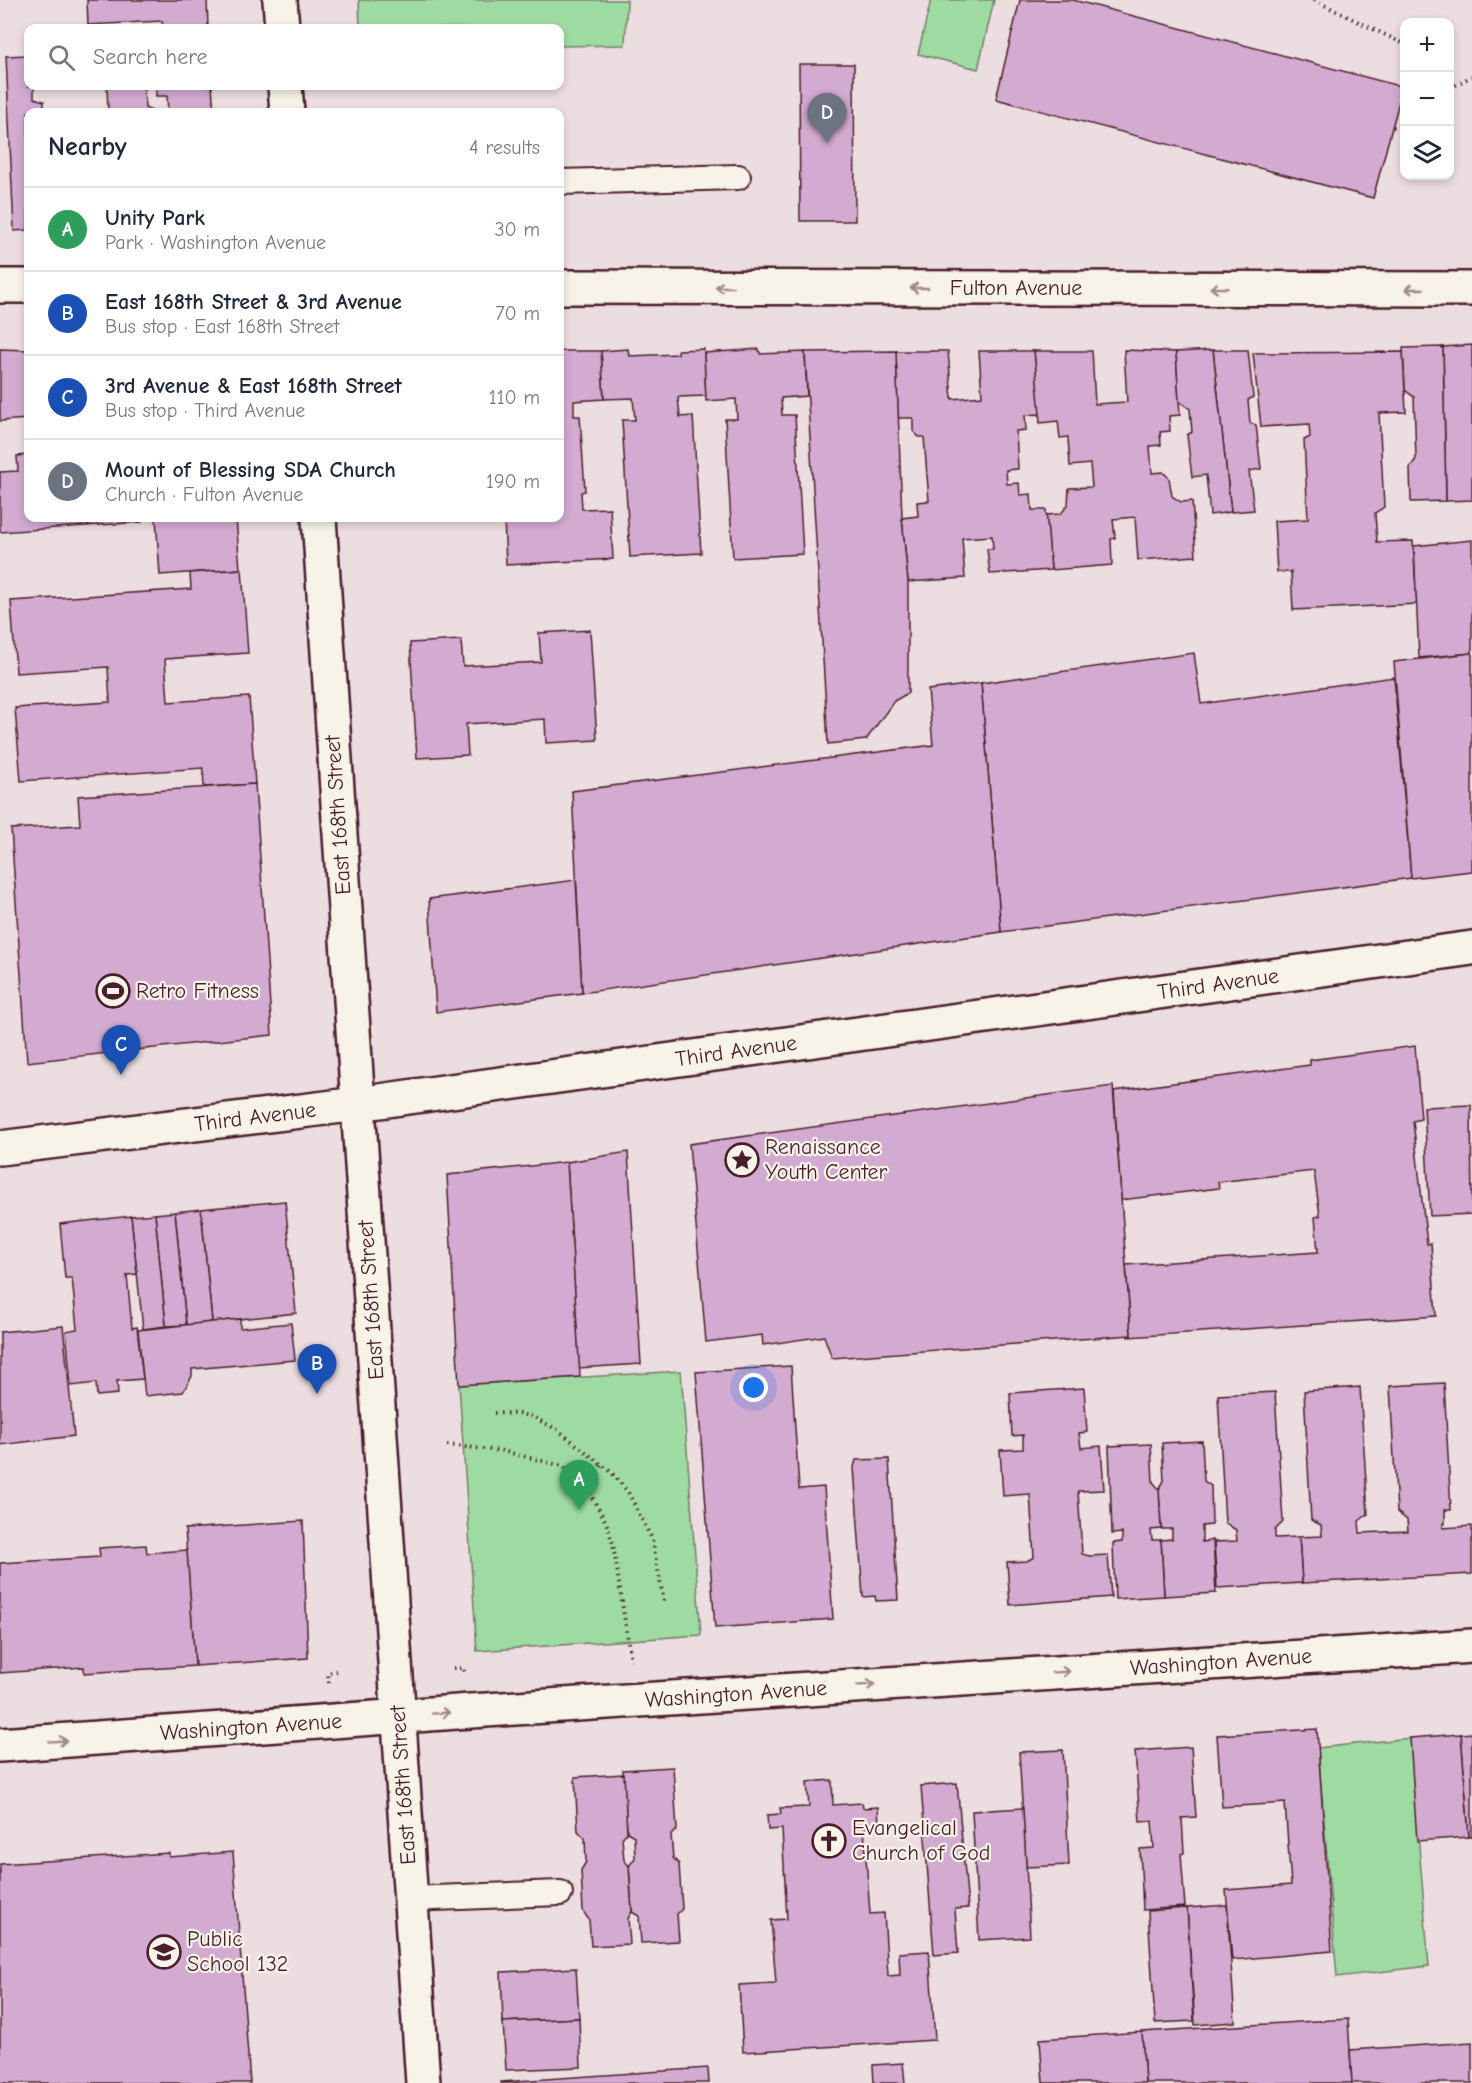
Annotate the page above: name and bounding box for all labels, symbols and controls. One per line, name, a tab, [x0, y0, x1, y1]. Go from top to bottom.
map controls	[1400, 18, 1454, 180]
button: +	[1400, 18, 1454, 72]
search box	[24, 24, 564, 90]
icon: search	[45, 41, 78, 74]
text: Search here	[93, 44, 208, 70]
button: −	[1400, 72, 1454, 126]
pin: D	[808, 94, 846, 143]
button: layers	[1400, 126, 1454, 180]
text: Nearby	[48, 132, 127, 162]
text: 4 results	[469, 136, 540, 159]
text: Unity Park	[105, 205, 205, 231]
text: A	[62, 218, 73, 241]
text: 30 m	[494, 218, 540, 241]
text: Park · Washington Avenue	[105, 231, 326, 254]
street label: Fulton Avenue	[950, 275, 1082, 301]
one-way arrow	[714, 281, 734, 293]
one-way arrow	[909, 282, 929, 294]
one-way arrow	[1209, 282, 1229, 294]
one-way arrow	[1404, 283, 1424, 295]
text: East 168th Street & 3rd Avenue	[105, 289, 402, 315]
text: B	[61, 302, 74, 325]
text: 70 m	[495, 302, 540, 325]
text: Bus stop · East 168th Street	[105, 315, 340, 338]
text: 3rd Avenue & East 168th Street	[105, 373, 402, 399]
text: C	[61, 386, 74, 409]
text: 110 m	[489, 386, 540, 409]
text: Bus stop · Third Avenue	[105, 399, 305, 422]
text: Mount of Blessing SDA Church	[105, 457, 396, 483]
text: D	[61, 470, 74, 493]
text: 190 m	[486, 470, 540, 493]
text: Church · Fulton Avenue	[105, 483, 303, 506]
street label: East 168th Street	[319, 734, 357, 896]
street label: Third Avenue	[1156, 963, 1280, 1005]
sports icon: Retro Fitness	[95, 973, 131, 1009]
place label: Retro Fitness	[136, 978, 259, 1004]
pin: C	[102, 1026, 140, 1075]
street label: Third Avenue	[674, 1030, 798, 1072]
street label: Third Avenue	[193, 1097, 317, 1137]
place label: Renaissance Youth Center	[765, 1134, 887, 1185]
place icon: Renaissance Youth Center	[724, 1142, 760, 1178]
street label: East 168th Street	[352, 1219, 390, 1381]
pin: B	[298, 1344, 336, 1394]
your location	[739, 1373, 768, 1402]
pin: A	[560, 1460, 598, 1510]
street label: Washington Avenue	[1129, 1643, 1313, 1681]
one-way arrow	[1051, 1667, 1070, 1678]
street label: Washington Avenue	[644, 1675, 828, 1713]
one-way arrow	[856, 1679, 876, 1690]
street label: East 168th Street	[384, 1704, 422, 1866]
one-way arrow	[431, 1707, 451, 1718]
street label: Washington Avenue	[159, 1708, 343, 1746]
one-way arrow	[48, 1735, 68, 1746]
place label: Evangelical Church of God	[852, 1815, 990, 1866]
church icon: Evangelical Church of God	[811, 1823, 847, 1859]
place label: Public School 132	[187, 1926, 288, 1977]
school or university icon: Public School 132	[146, 1934, 182, 1970]

